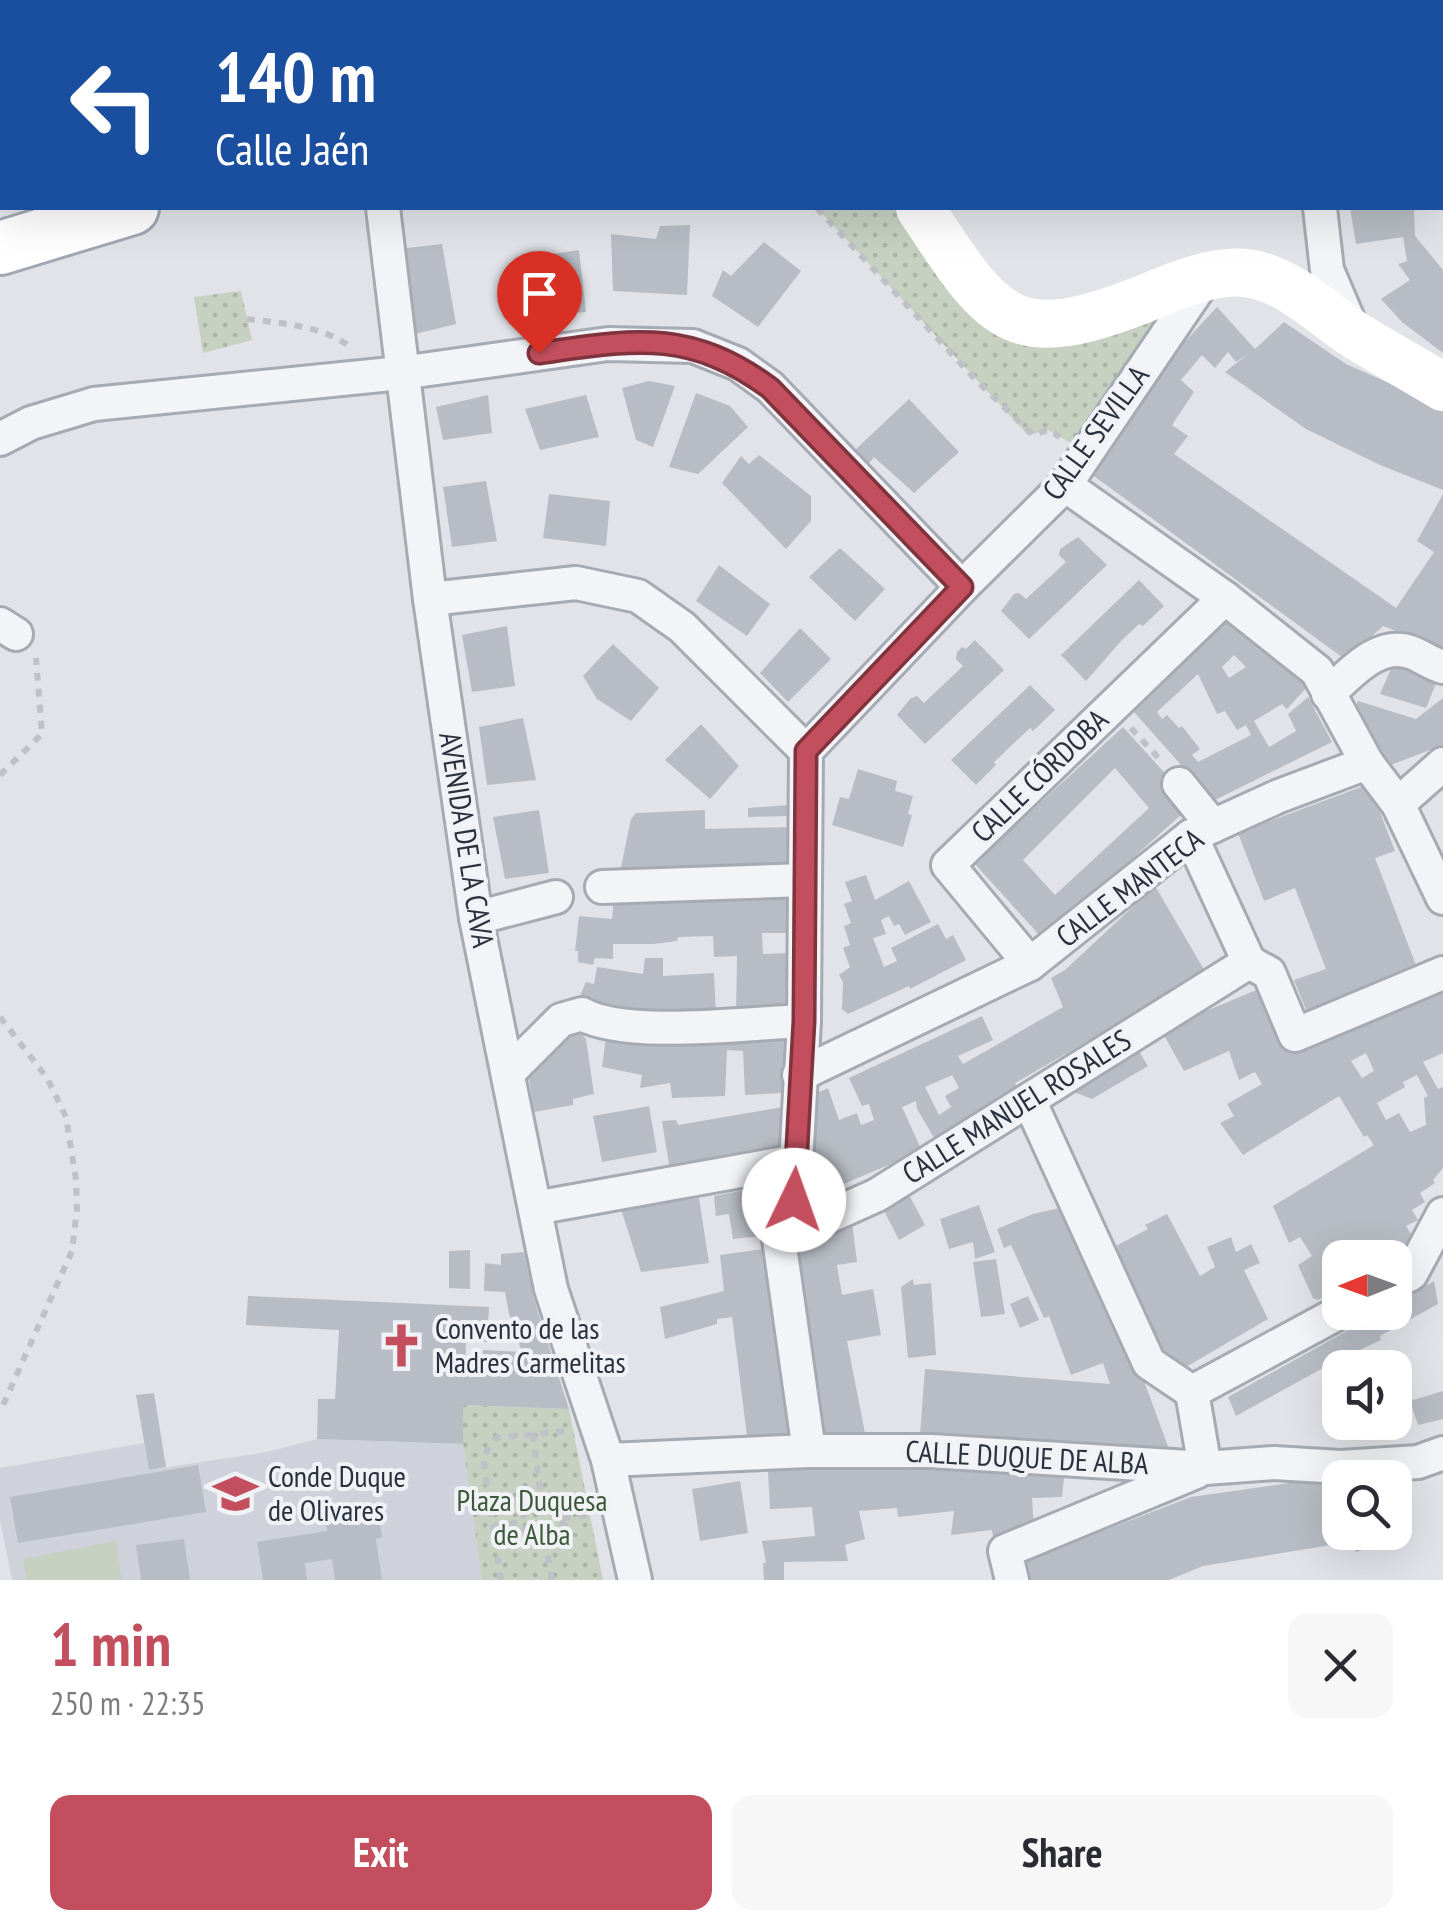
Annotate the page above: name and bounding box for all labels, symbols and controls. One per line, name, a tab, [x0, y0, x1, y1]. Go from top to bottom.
text: 140 m	[215, 31, 376, 121]
icon: left	[50, 40, 180, 170]
text: Calle Jaén	[215, 119, 369, 177]
pin	[497, 251, 582, 354]
icon: arrive	[512, 266, 567, 321]
street label: CALLE SEVILLA	[1033, 356, 1157, 507]
street label: CALLE CÓRDOBA	[962, 699, 1116, 850]
street label: AVENIDA DE LA CAVA	[431, 729, 504, 951]
street label: CALLE MANTECA	[1048, 818, 1211, 955]
street label: CALLE MANUEL ROSALES	[895, 1020, 1138, 1192]
position arrow	[742, 1148, 846, 1252]
north arrow	[1322, 1240, 1412, 1330]
map controls	[1322, 1240, 1412, 1550]
place label: Convento de las Madres Carmelitas	[435, 1308, 626, 1381]
church icon: Convento de las Madres Carmelitas	[378, 1322, 426, 1370]
button: sound	[1322, 1350, 1412, 1440]
street label: CALLE DUQUE DE ALBA	[905, 1431, 1150, 1482]
place label: Conde Duque de Olivares	[268, 1456, 406, 1529]
button: search	[1322, 1460, 1412, 1550]
school or university icon: Conde Duque de Olivares	[211, 1470, 259, 1518]
park label: Plaza Duquesa de Alba	[457, 1480, 607, 1553]
text: 1 min	[50, 1605, 171, 1683]
button: close	[1288, 1613, 1393, 1718]
text: 250 m · 22:35	[50, 1682, 205, 1724]
button: Exit	[50, 1795, 712, 1910]
button: Share	[732, 1795, 1393, 1910]

